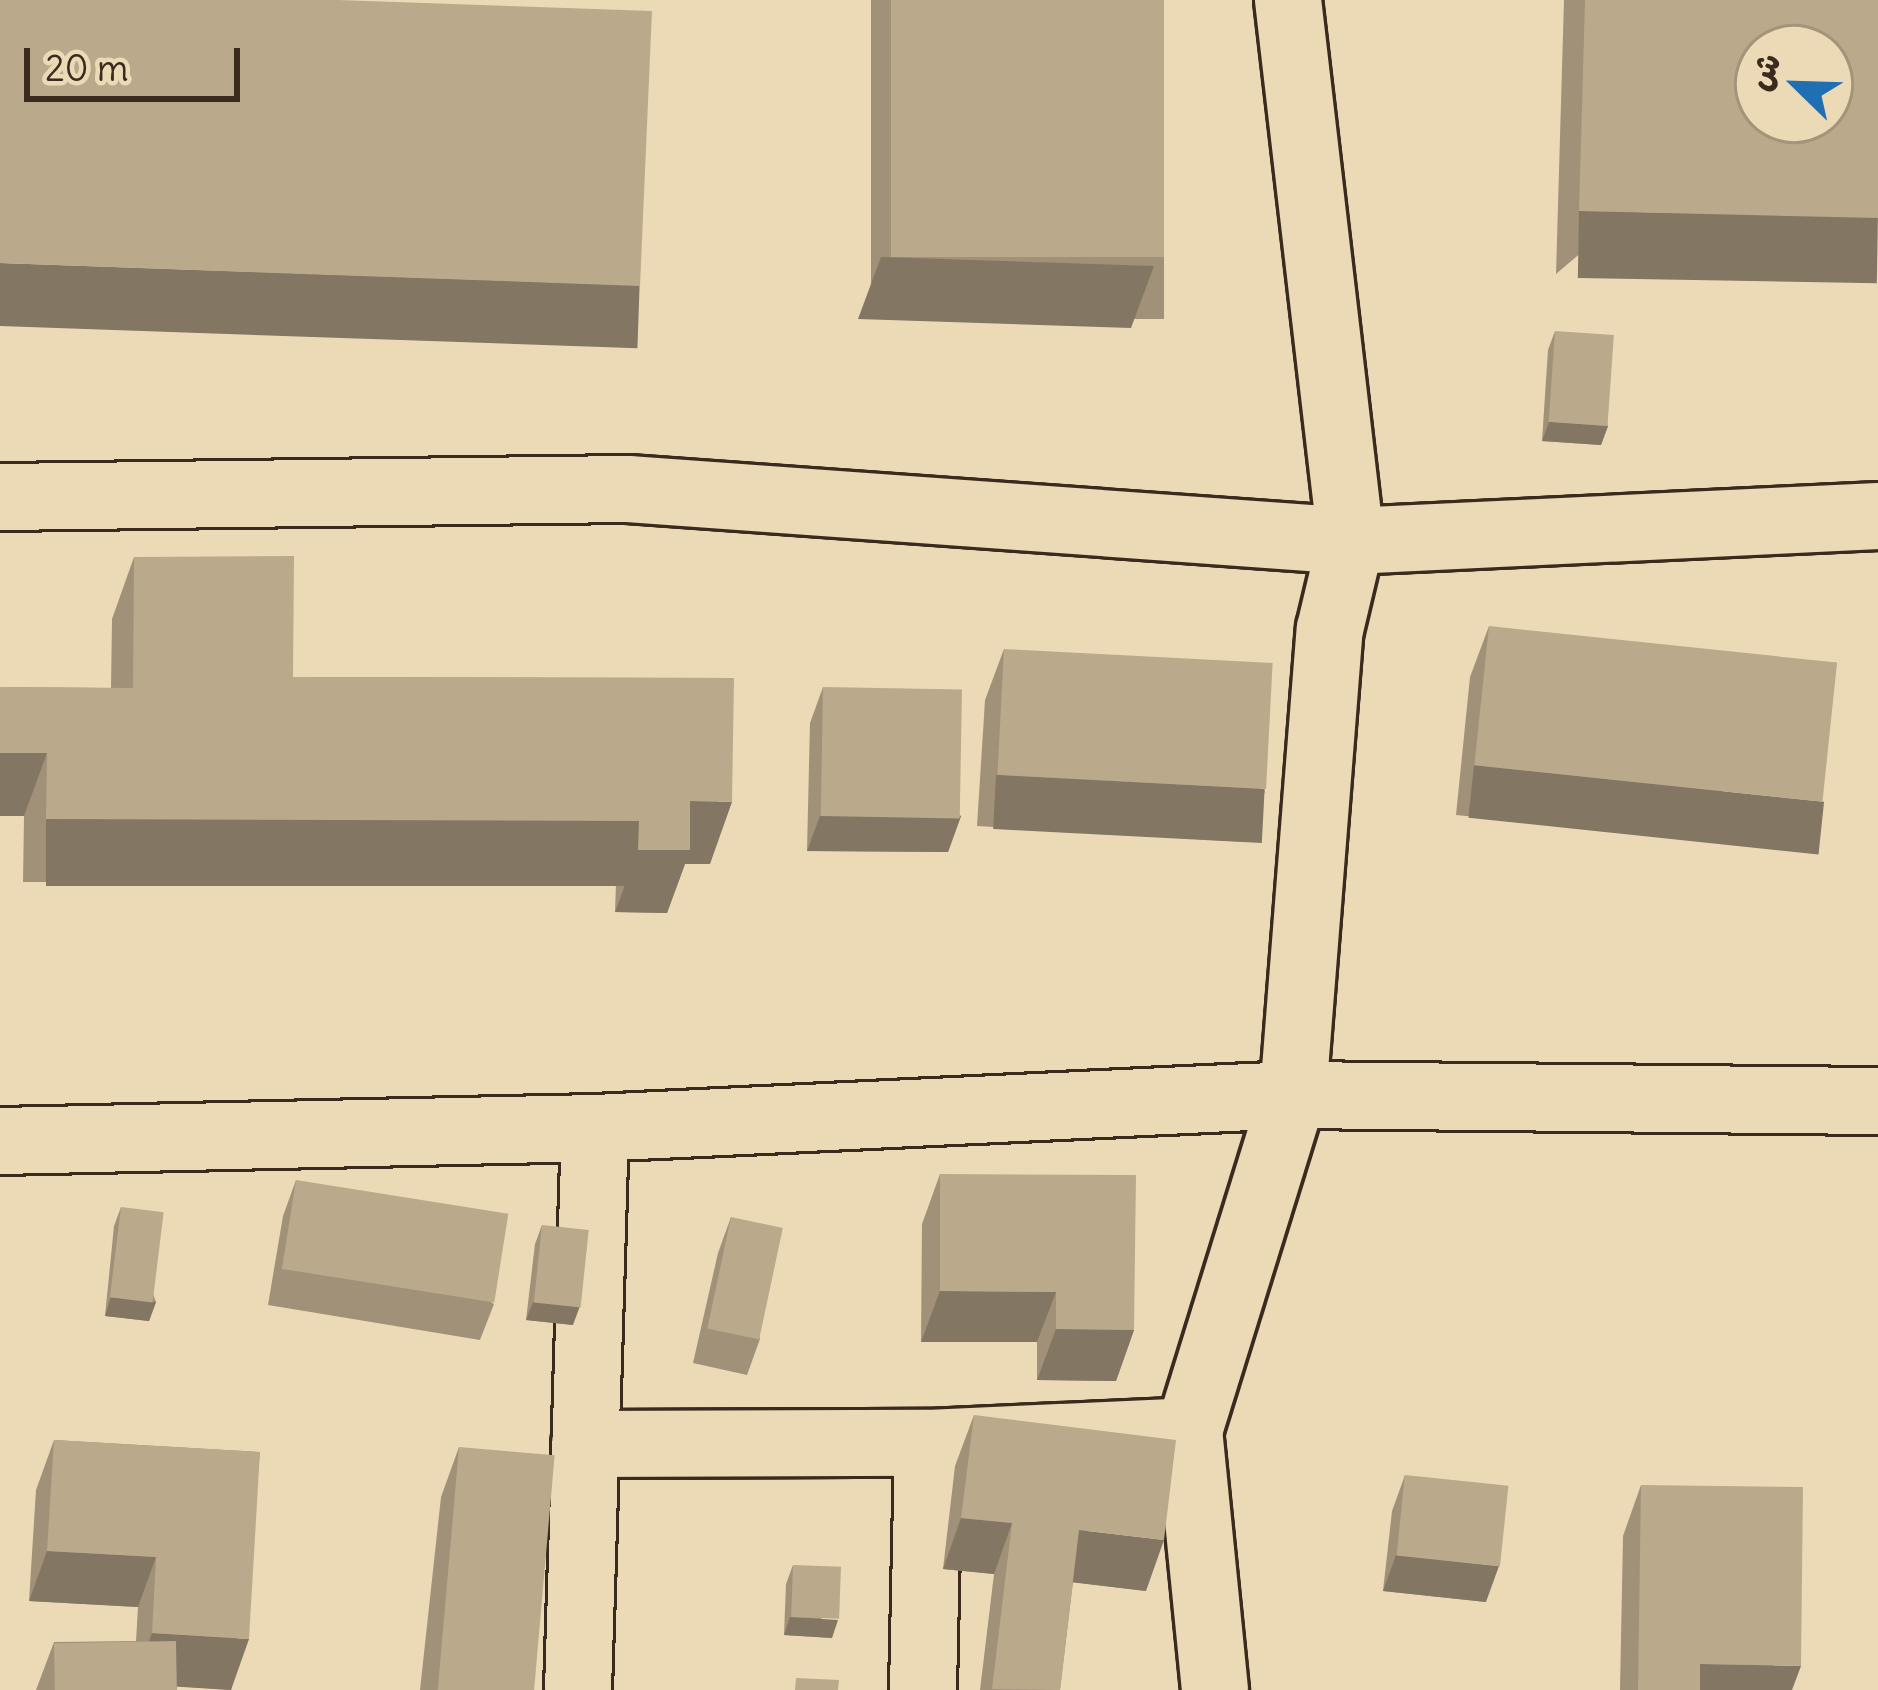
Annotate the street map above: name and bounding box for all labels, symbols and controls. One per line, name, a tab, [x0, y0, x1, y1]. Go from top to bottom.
scale bar	[30, 24, 246, 98]
north arrow	[1734, 24, 1854, 144]
text: 20 m	[45, 46, 129, 91]
text: ش	[1737, 46, 1790, 96]

